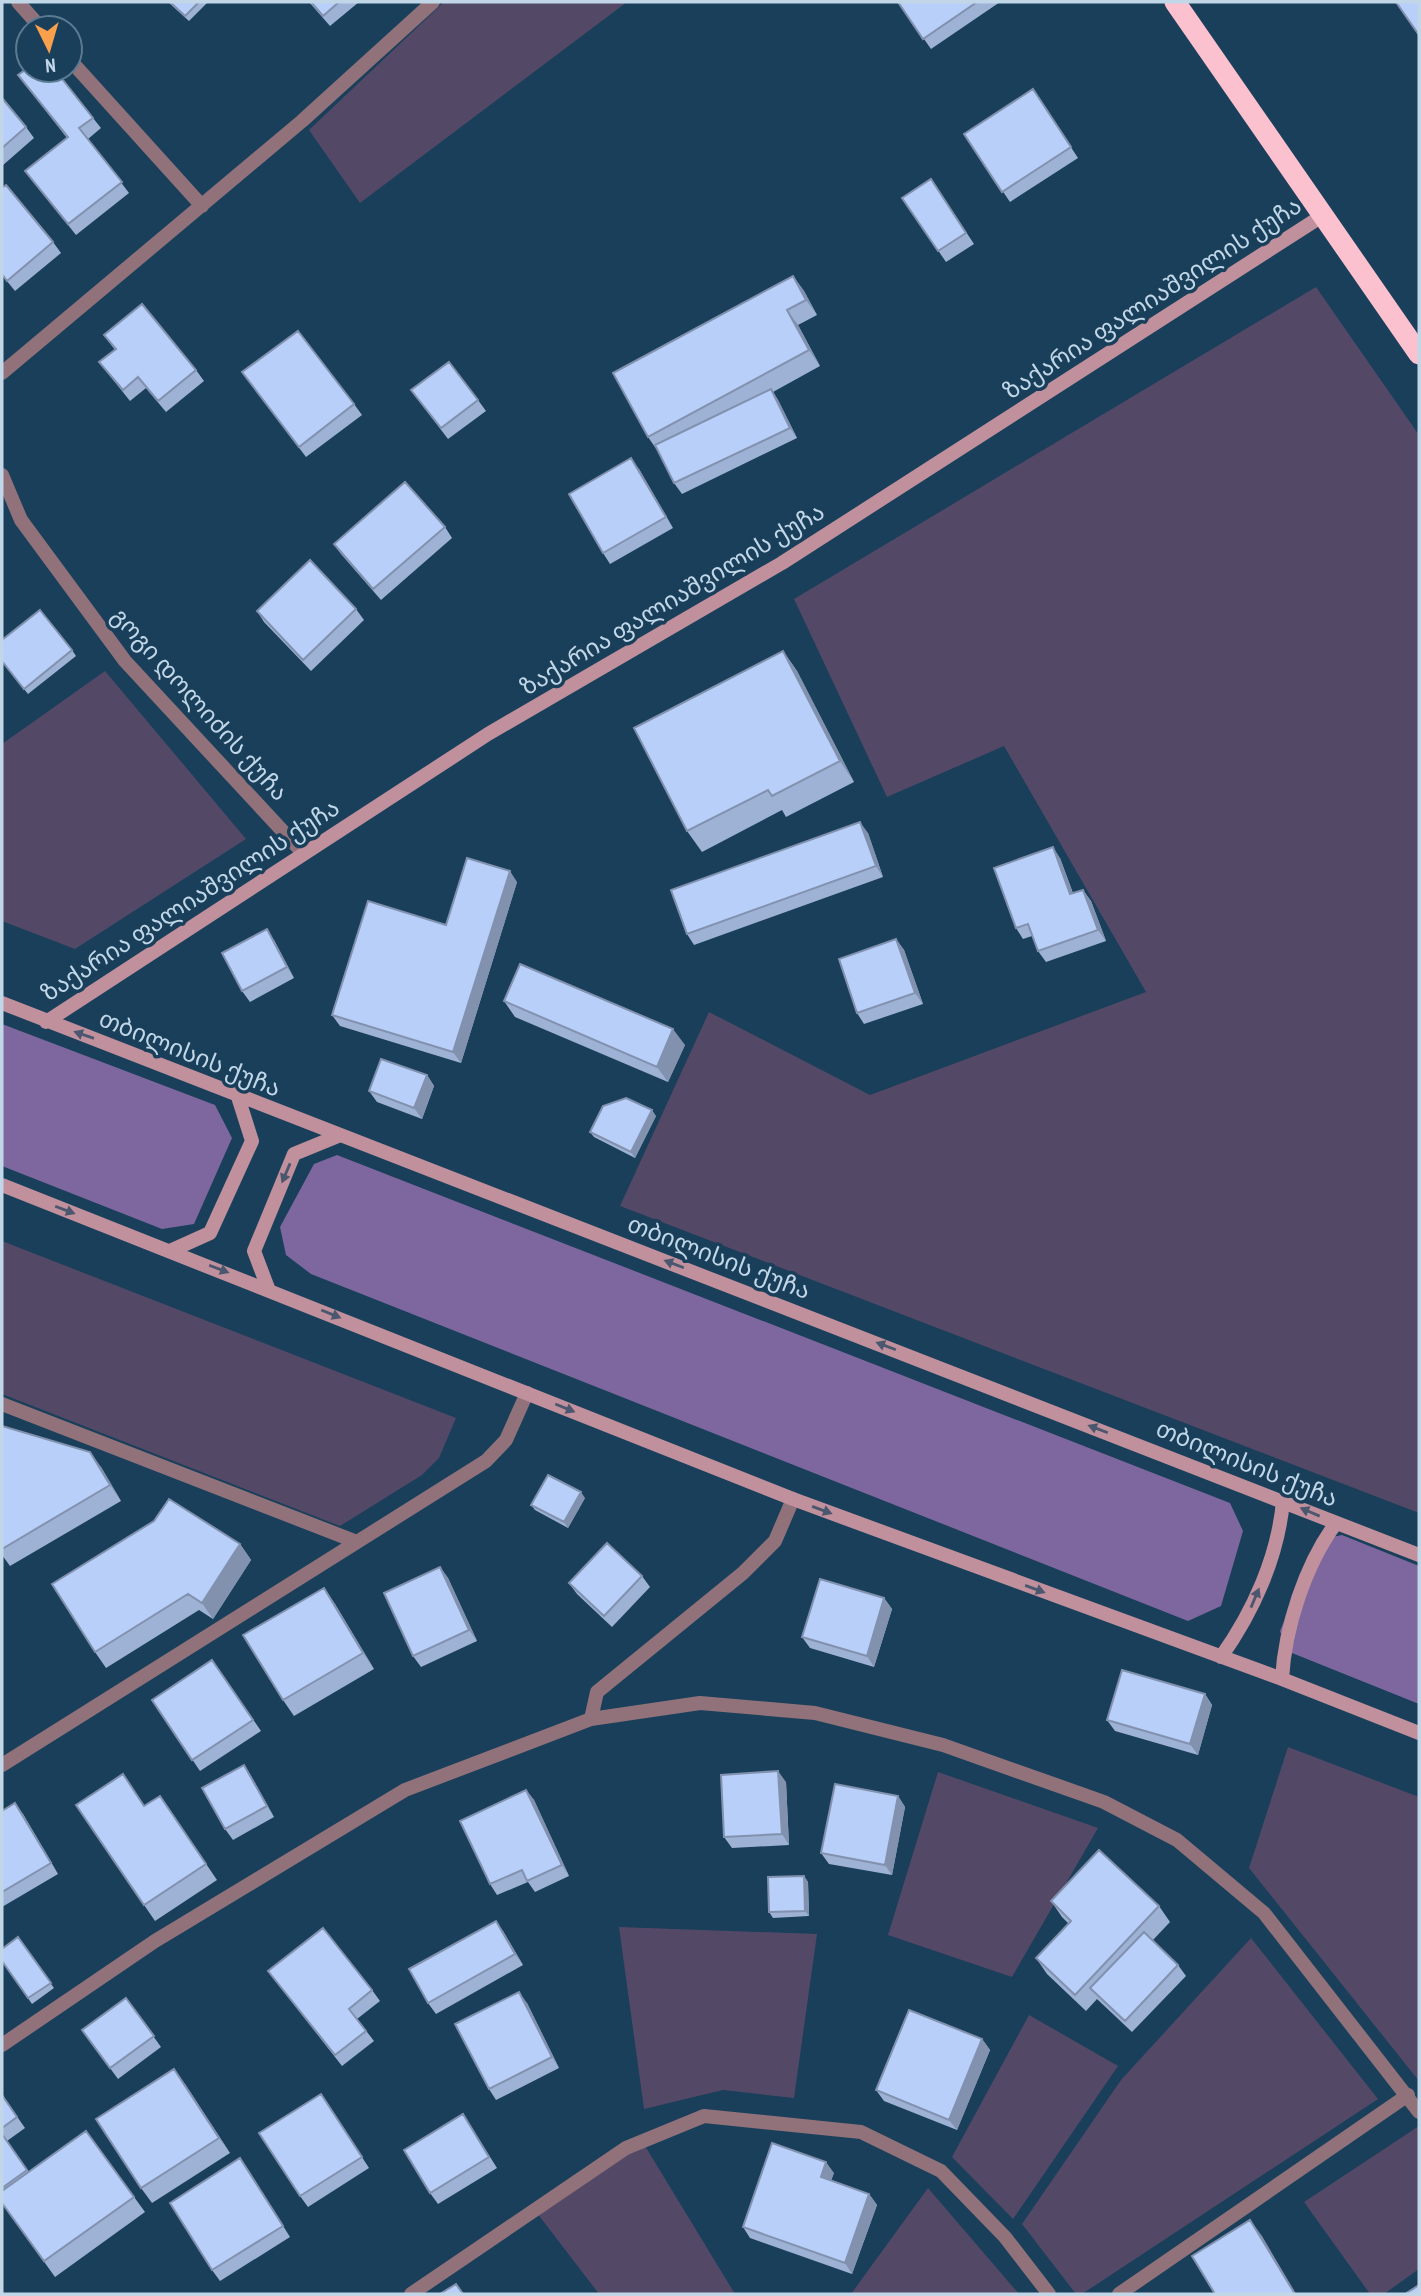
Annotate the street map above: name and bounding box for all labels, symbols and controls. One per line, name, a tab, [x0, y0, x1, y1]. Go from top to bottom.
north arrow	[14, 14, 84, 84]
text: N	[44, 54, 57, 78]
street label: ზაქარია ფალიაშვილის ქუჩა	[997, 190, 1307, 406]
street label: ზაქარია ფალიაშვილის ქუჩა	[514, 496, 830, 702]
street label: გოგი დოლიძის ქუჩა	[105, 601, 295, 807]
street label: ზაქარია ფალიაშვილის ქუჩა	[35, 792, 345, 1008]
street label: თბილისის ქუჩა	[95, 1002, 285, 1104]
one-way arrow	[74, 1029, 95, 1040]
one-way arrow	[280, 1163, 292, 1183]
one-way arrow	[55, 1205, 76, 1216]
street label: თბილისის ქუჩა	[623, 1208, 815, 1306]
one-way arrow	[663, 1259, 684, 1270]
one-way arrow	[208, 1264, 229, 1275]
one-way arrow	[321, 1308, 341, 1320]
one-way arrow	[876, 1341, 897, 1352]
one-way arrow	[554, 1403, 575, 1414]
street label: თბილისის ქუჩა	[1152, 1412, 1342, 1514]
one-way arrow	[1088, 1423, 1109, 1434]
one-way arrow	[811, 1505, 832, 1516]
one-way arrow	[1300, 1506, 1320, 1518]
one-way arrow	[1025, 1583, 1046, 1594]
one-way arrow	[1250, 1588, 1261, 1609]

